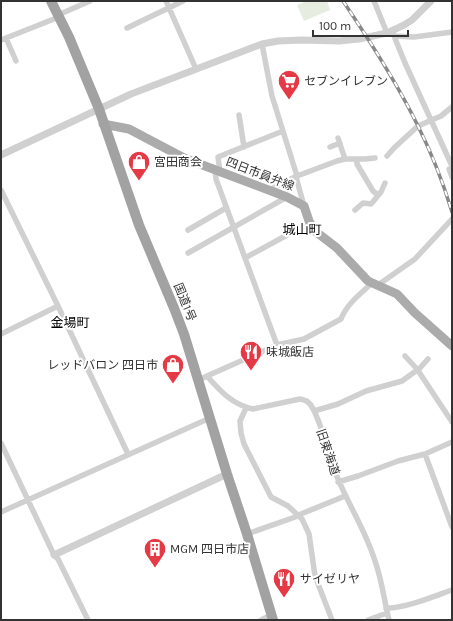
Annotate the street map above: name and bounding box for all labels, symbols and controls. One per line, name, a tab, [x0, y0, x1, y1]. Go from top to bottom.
scale bar	[313, 12, 408, 38]
text: 100 m	[319, 19, 351, 33]
supermarket icon: セブンイレブン	[276, 68, 302, 101]
place label: セブンイレブン	[304, 74, 388, 88]
shop icon: 宮田商会	[126, 149, 152, 182]
place label: 宮田商会	[154, 155, 202, 169]
street label: 四日市員弁線	[224, 155, 296, 193]
district label: 城山町	[282, 222, 322, 237]
street label: 国道1号	[171, 281, 199, 323]
district label: 金場町	[50, 315, 90, 330]
restaurant icon: 味城飯店	[238, 339, 264, 372]
place label: 味城飯店	[266, 345, 314, 359]
shop icon: レッドバロン 四日市	[160, 352, 186, 385]
place label: レッドバロン 四日市	[47, 358, 158, 372]
street label: 旧東海道	[314, 427, 342, 477]
building icon: MGM 四日市店	[142, 536, 168, 569]
place label: MGM 四日市店	[170, 542, 249, 556]
restaurant icon: サイゼリヤ	[271, 566, 297, 599]
place label: サイゼリヤ	[300, 572, 360, 586]

